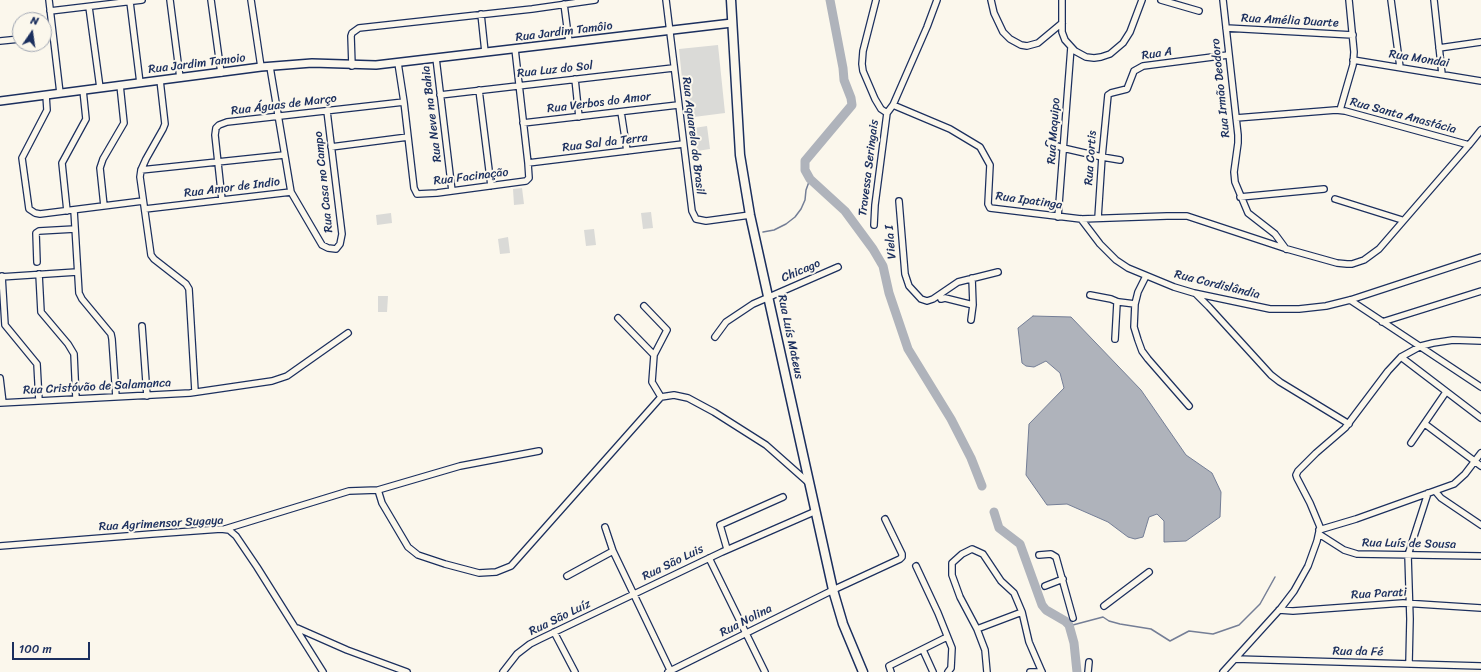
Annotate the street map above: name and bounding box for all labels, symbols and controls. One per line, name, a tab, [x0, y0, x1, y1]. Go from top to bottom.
text: N	[29, 11, 40, 31]
street label: Rua Amélia Duarte	[1241, 11, 1339, 31]
north arrow	[12, 12, 52, 52]
street label: Rua Jardim Tamôio	[515, 19, 613, 45]
street label: Rua Irmão Deodoro	[1209, 38, 1233, 138]
street label: Rua A	[1141, 44, 1173, 64]
street label: Rua Mondai	[1388, 47, 1450, 71]
street label: Rua Jardim Tamoio	[148, 51, 246, 77]
street label: Rua Luz do Sol	[516, 59, 594, 81]
street label: Rua Neve na Bahia	[419, 65, 445, 163]
street label: Rua Aquarela do Brasil	[679, 76, 707, 196]
street label: Rua Verbos do Amor	[546, 89, 652, 117]
street label: Rua Águas de Março	[230, 91, 338, 119]
street label: Rua Santa Anastácia	[1348, 95, 1458, 137]
street label: Rua Maquipo	[1044, 97, 1064, 165]
street label: Travessa Seringais	[856, 119, 882, 217]
street label: Rua Cortis	[1082, 130, 1100, 186]
street label: Rua Casa no Campo	[312, 131, 336, 233]
street label: Rua Sal da Terra	[561, 131, 649, 155]
street label: Rua Facinação	[433, 165, 509, 189]
street label: Rua Amor de Indio	[183, 175, 281, 201]
street label: Rua Ipatinga	[995, 189, 1063, 213]
street label: Viela I	[882, 224, 900, 260]
street label: Chicago	[779, 256, 823, 286]
street label: Rua Cordislândia	[1173, 267, 1261, 303]
street label: Rua Luís Mateus	[774, 293, 806, 381]
street label: Rua Cristóvão de Salamanca	[23, 376, 171, 398]
street label: Rua Agrimensor Sugaya	[98, 514, 224, 534]
street label: Rua Luís de Sousa	[1362, 536, 1456, 552]
street label: Rua São Luis	[640, 542, 706, 584]
street label: Rua Parati	[1351, 585, 1407, 603]
street label: Rua São Luíz	[527, 597, 593, 639]
street label: Rua Nolina	[718, 602, 774, 640]
scale bar	[14, 634, 92, 660]
text: 100 m	[19, 638, 52, 660]
street label: Rua da Fé	[1332, 644, 1384, 660]

